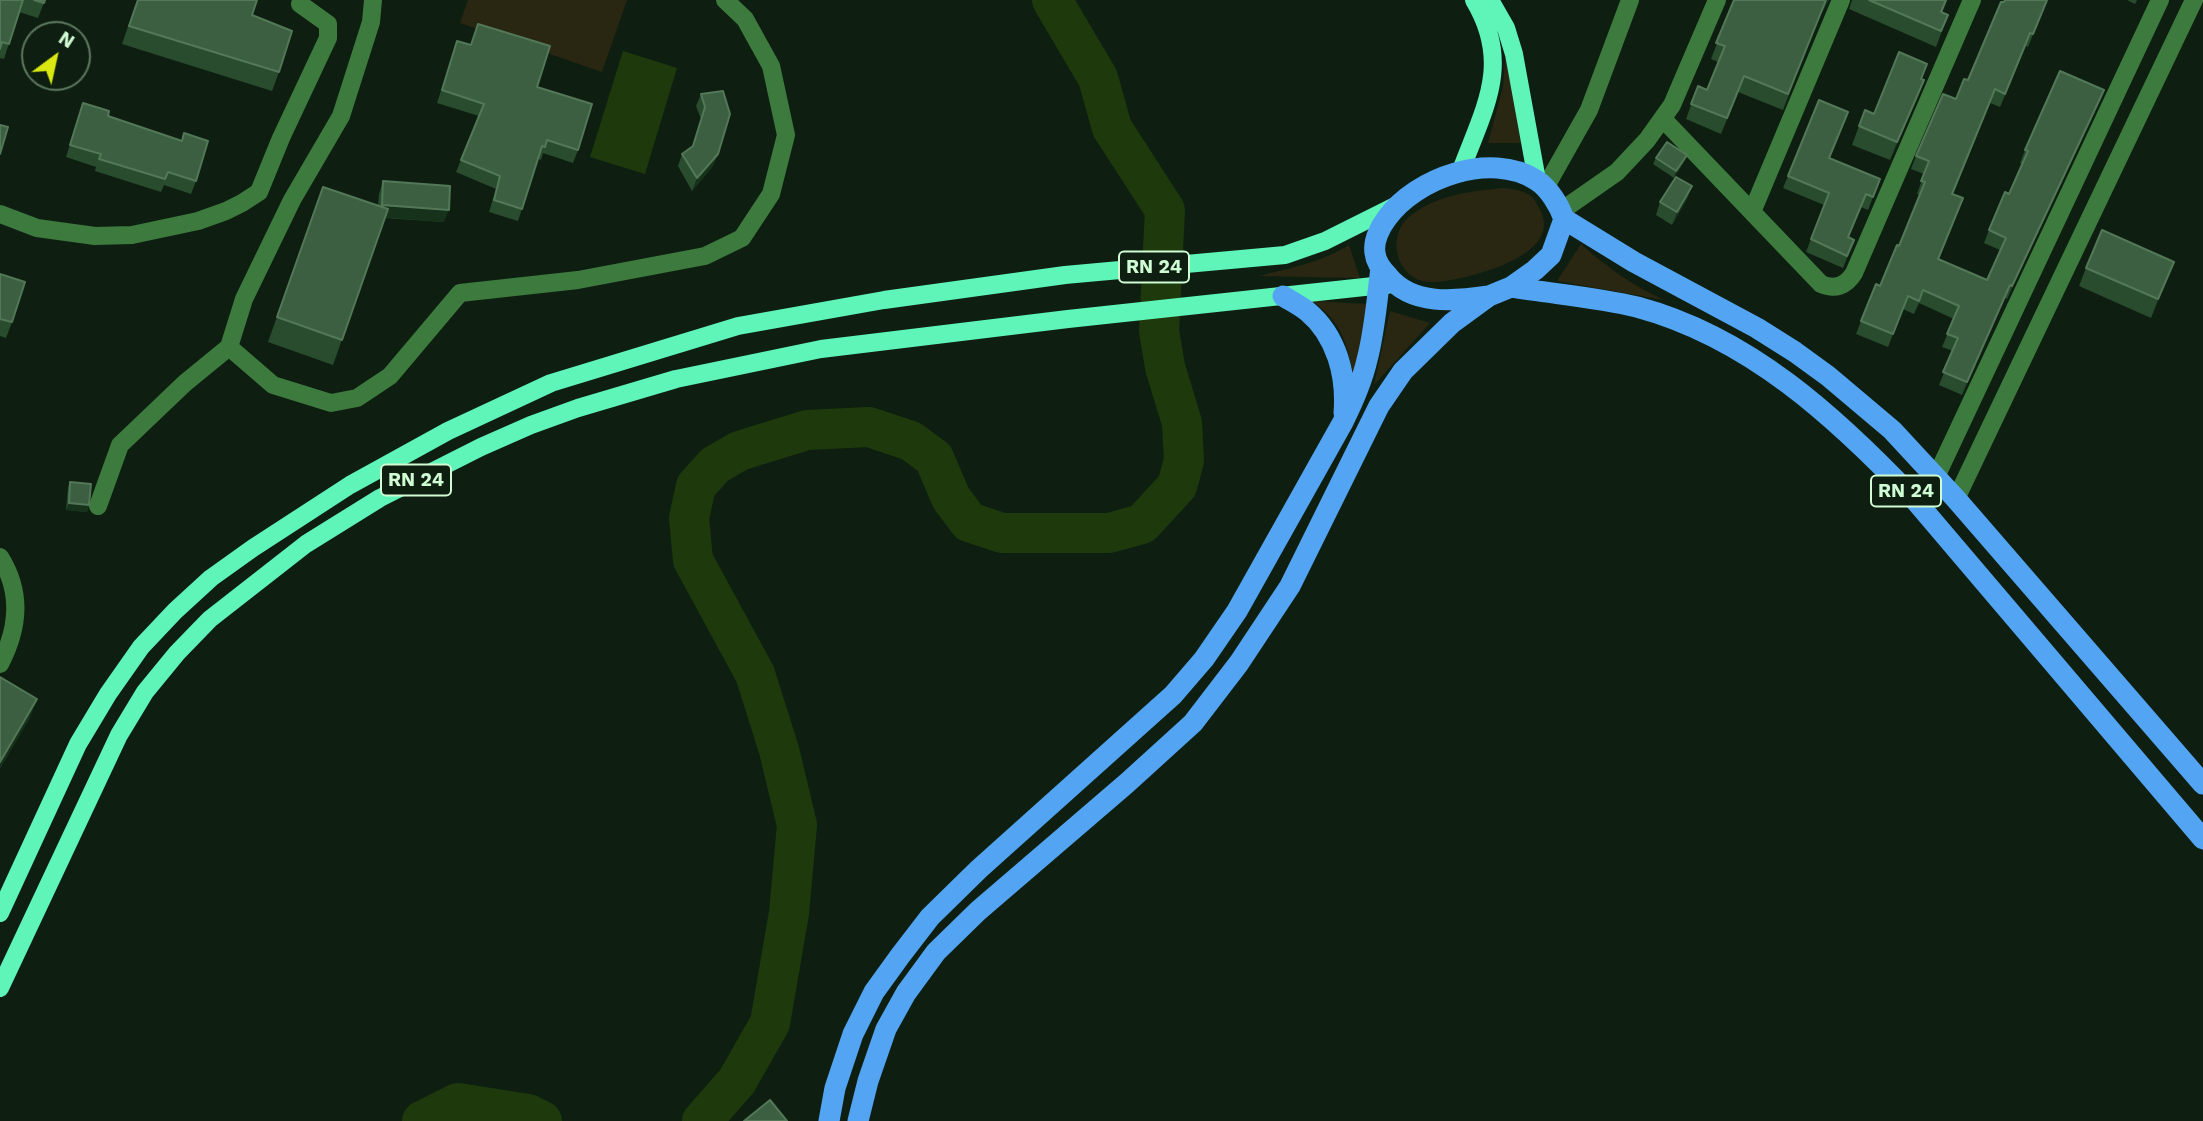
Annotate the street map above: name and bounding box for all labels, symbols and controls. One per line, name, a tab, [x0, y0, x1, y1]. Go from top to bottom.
north arrow	[21, 21, 91, 91]
text: N	[54, 26, 79, 53]
road number: RN 24	[1119, 252, 1189, 282]
road number: RN 24	[381, 464, 451, 495]
road number: RN 24	[1871, 476, 1941, 506]

